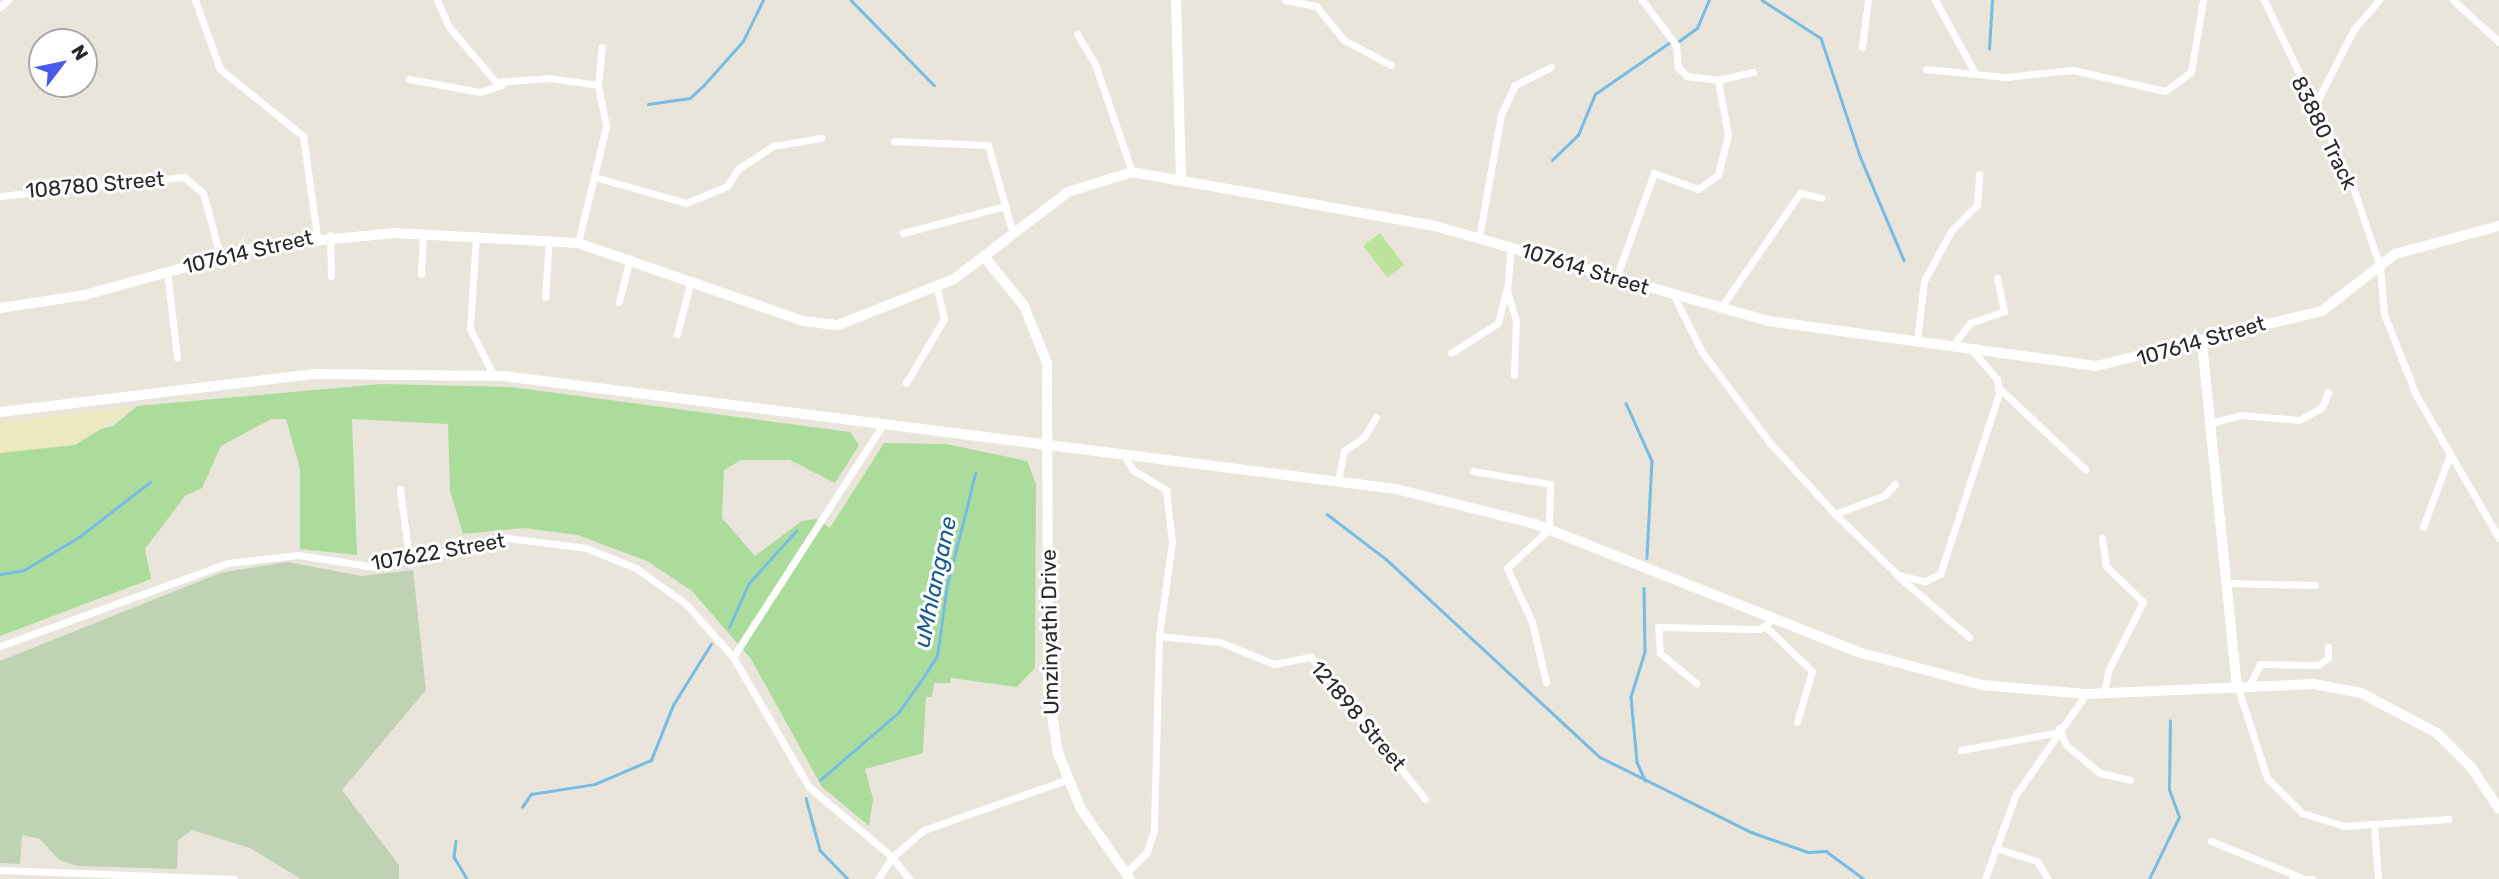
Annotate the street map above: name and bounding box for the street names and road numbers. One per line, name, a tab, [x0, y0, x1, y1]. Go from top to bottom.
street label: 83880 Track	[2286, 72, 2362, 194]
street label: 108780 Street	[25, 166, 165, 204]
street label: 107614 Street	[181, 225, 315, 279]
street label: 107614 Street	[1518, 238, 1652, 300]
street label: 107614 Street	[2134, 311, 2268, 371]
street label: 107622 Street	[369, 528, 507, 576]
street label: Umzinyathi Drive	[1036, 549, 1064, 715]
street label: 121898 Street	[1305, 656, 1411, 776]

